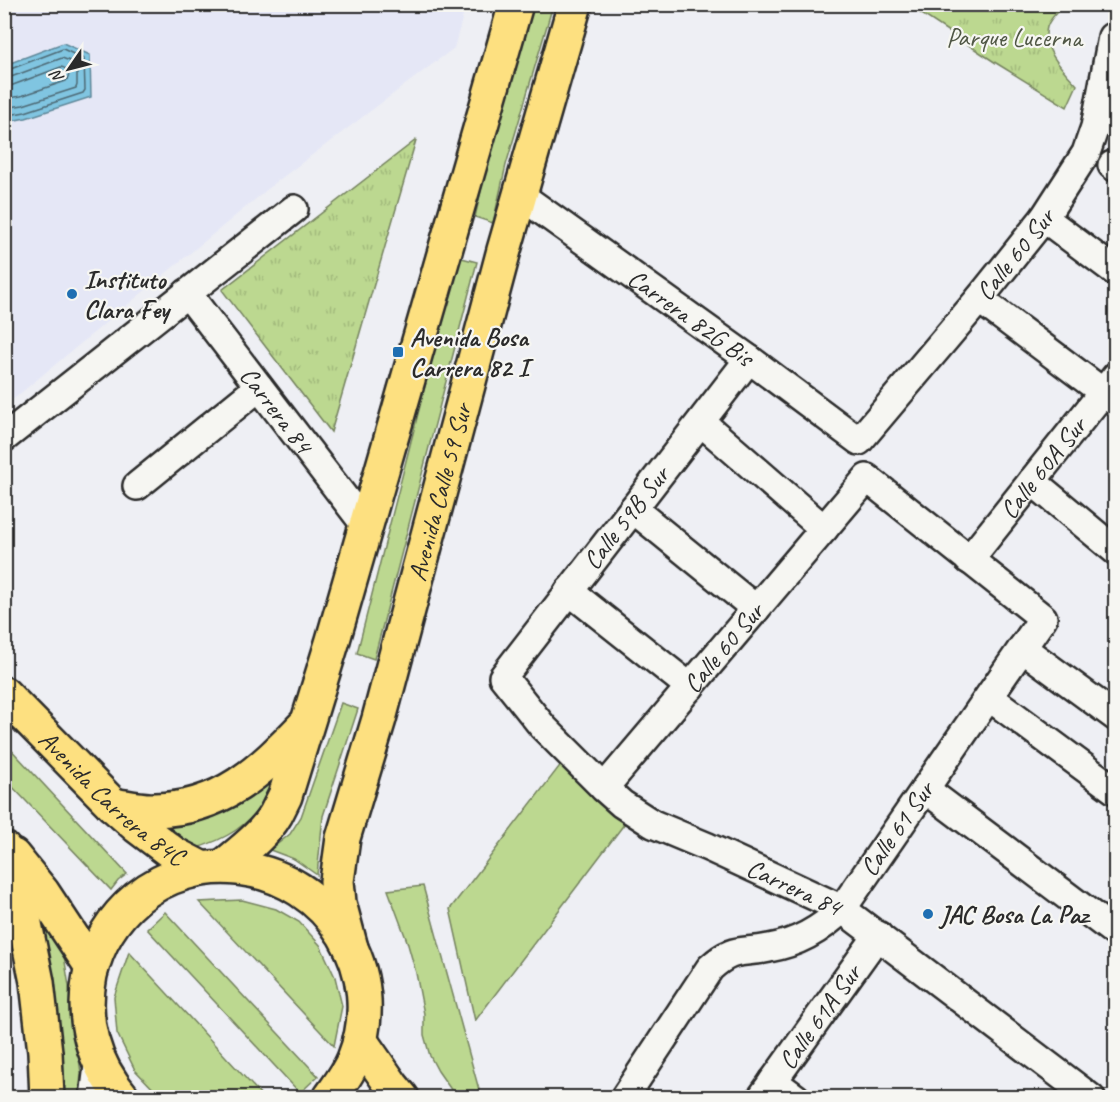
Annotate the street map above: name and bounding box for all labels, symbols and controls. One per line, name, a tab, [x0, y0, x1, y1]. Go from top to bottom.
park label: Parque Lucerna	[946, 21, 1084, 54]
north arrow	[39, 39, 99, 99]
text: N	[45, 65, 69, 87]
street label: Calle 60 Sur	[968, 201, 1063, 307]
street label: Carrera 82G Bis	[622, 261, 762, 375]
place label: Instituto Clara Fey	[84, 263, 172, 326]
marker: Instituto Clara Fey	[65, 287, 79, 301]
place label: Avenida Bosa Carrera 82 I	[410, 321, 535, 384]
marker: Avenida Bosa Carrera 82 I	[391, 345, 405, 359]
street label: Carrera 84	[233, 360, 322, 461]
street label: Avenida Calle 59 Sur	[400, 398, 479, 584]
street label: Calle 60A Sur	[992, 408, 1095, 525]
street label: Calle 59B Sur	[575, 458, 678, 576]
street label: Calle 60 Sur	[676, 594, 772, 700]
street label: Avenida Carrera 84C	[32, 723, 192, 874]
street label: Calle 61 Sur	[853, 773, 943, 883]
street label: Carrera 84	[742, 851, 849, 924]
place label: JAC Bosa La Paz	[938, 898, 1091, 931]
marker: JAC Bosa La Paz	[921, 907, 935, 921]
street label: Calle 61A Sur	[771, 956, 870, 1076]

